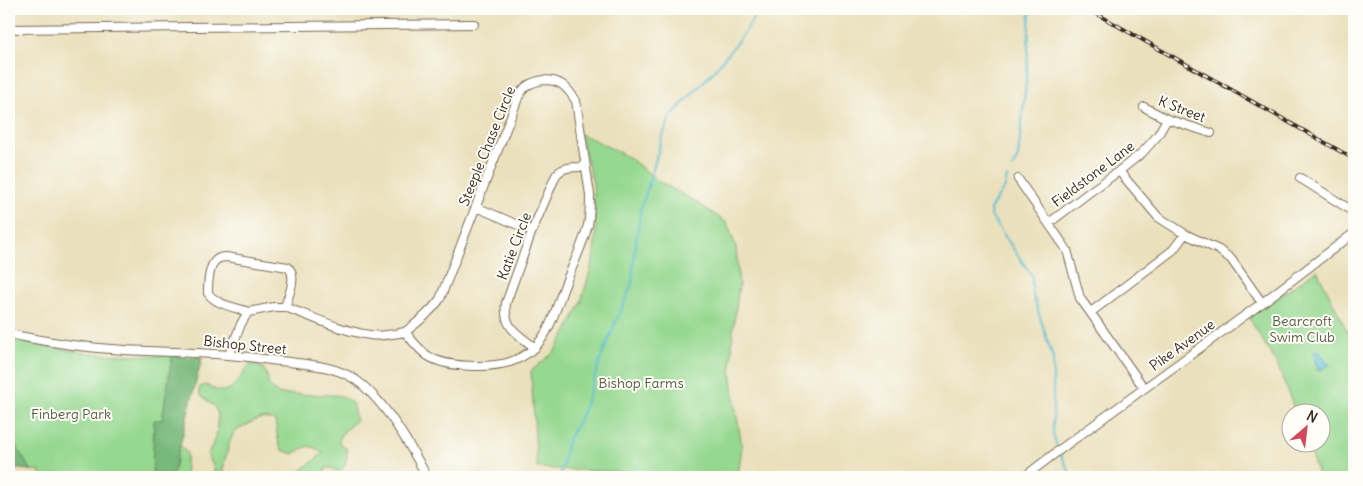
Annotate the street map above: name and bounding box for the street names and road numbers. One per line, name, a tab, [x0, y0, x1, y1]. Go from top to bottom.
street label: Steeple Chase Circle	[455, 84, 519, 208]
street label: K Street	[1156, 92, 1209, 126]
street label: Fieldstone Lane	[1048, 137, 1138, 211]
street label: Katie Circle	[493, 210, 535, 282]
street label: Pike Avenue	[1146, 315, 1218, 375]
street label: Bishop Street	[203, 332, 288, 358]

